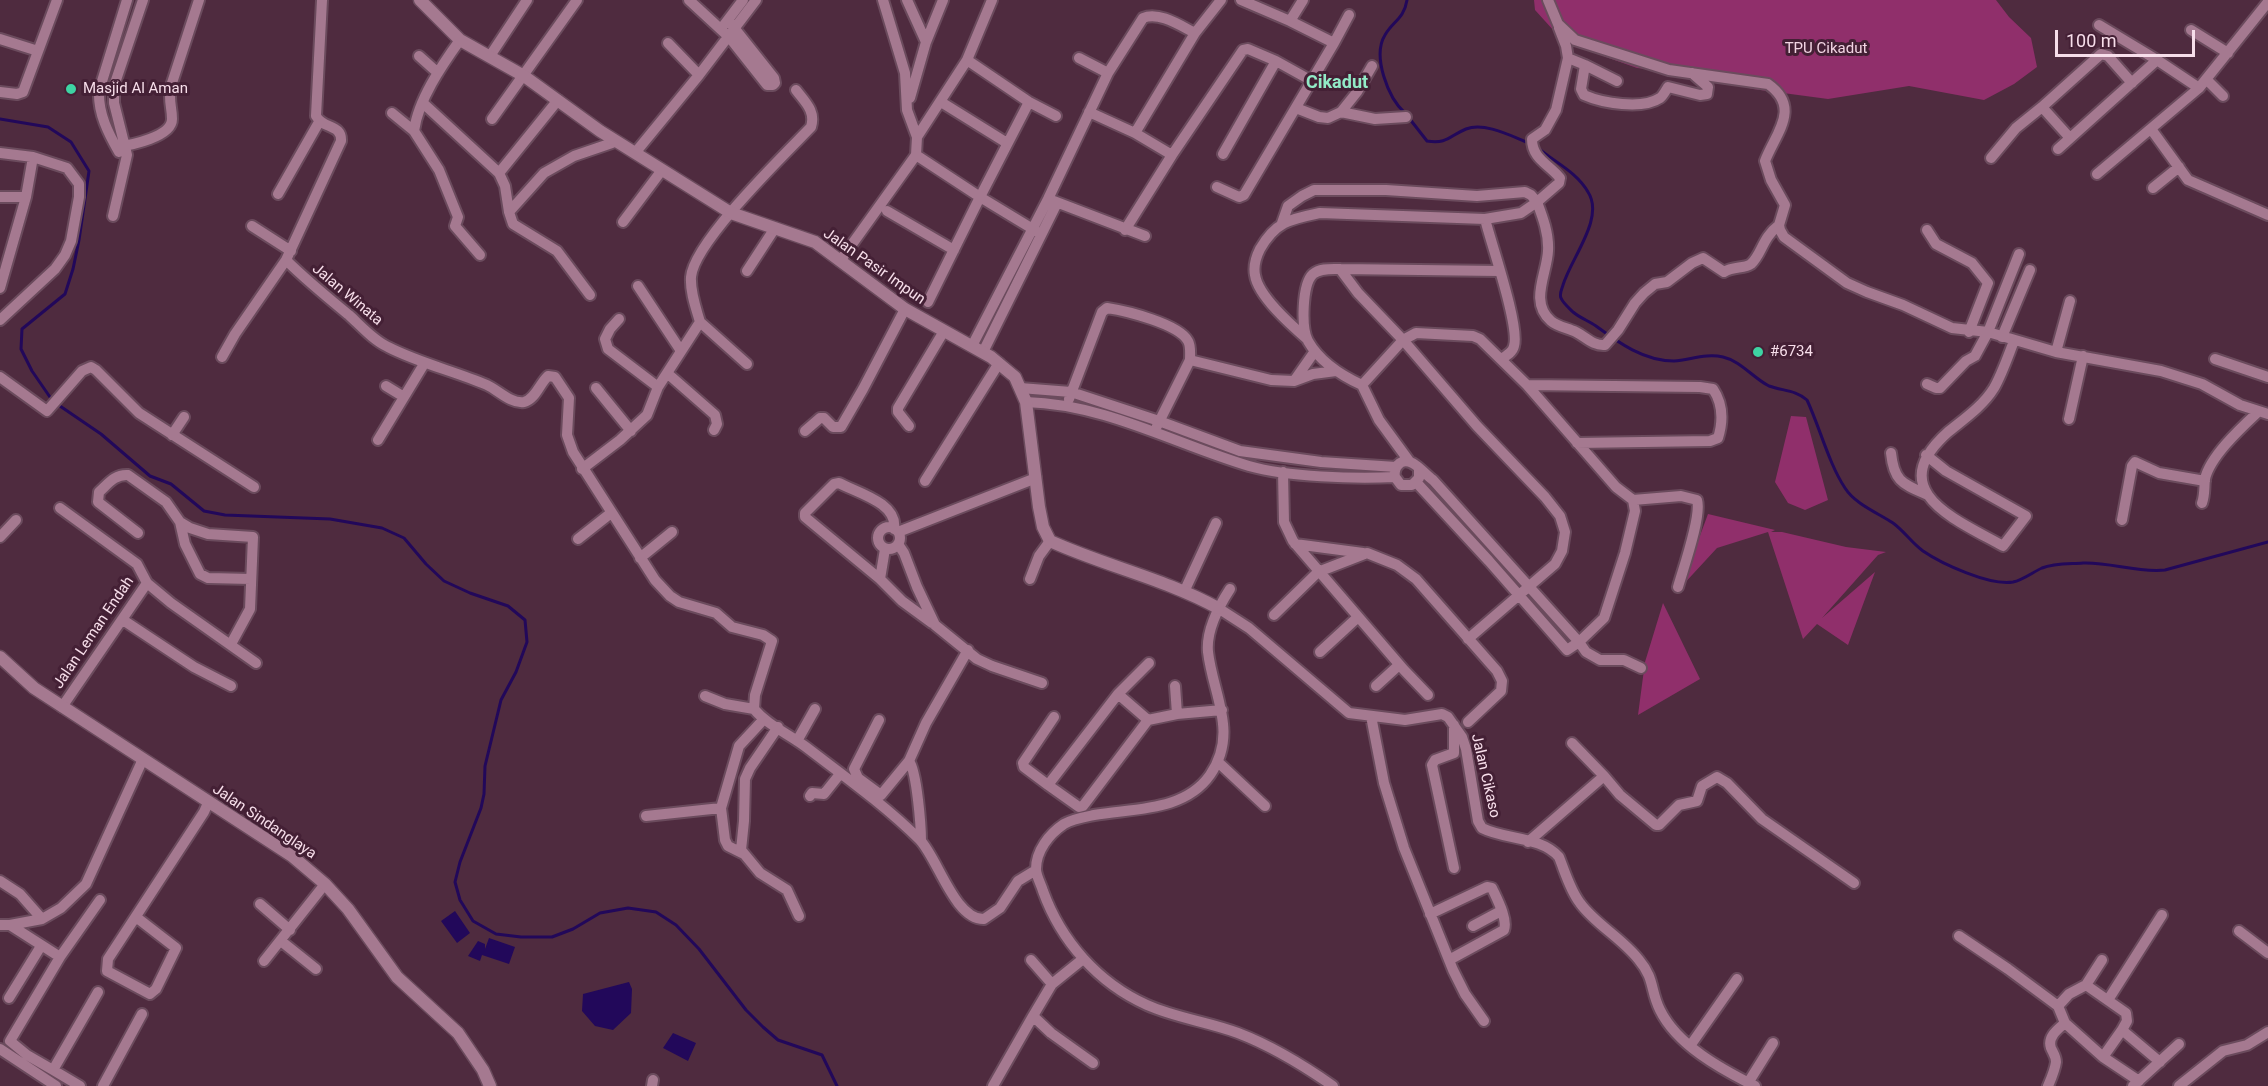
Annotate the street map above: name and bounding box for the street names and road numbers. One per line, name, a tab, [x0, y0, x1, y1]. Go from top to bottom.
street label: Jalan Pasir Impun	[820, 225, 928, 309]
street label: Jalan Winata	[308, 260, 386, 330]
street label: Jalan Leman Endah	[50, 574, 138, 692]
street label: Jalan Cikaso	[1467, 732, 1503, 820]
street label: Jalan Sindanglaya	[209, 781, 319, 863]

